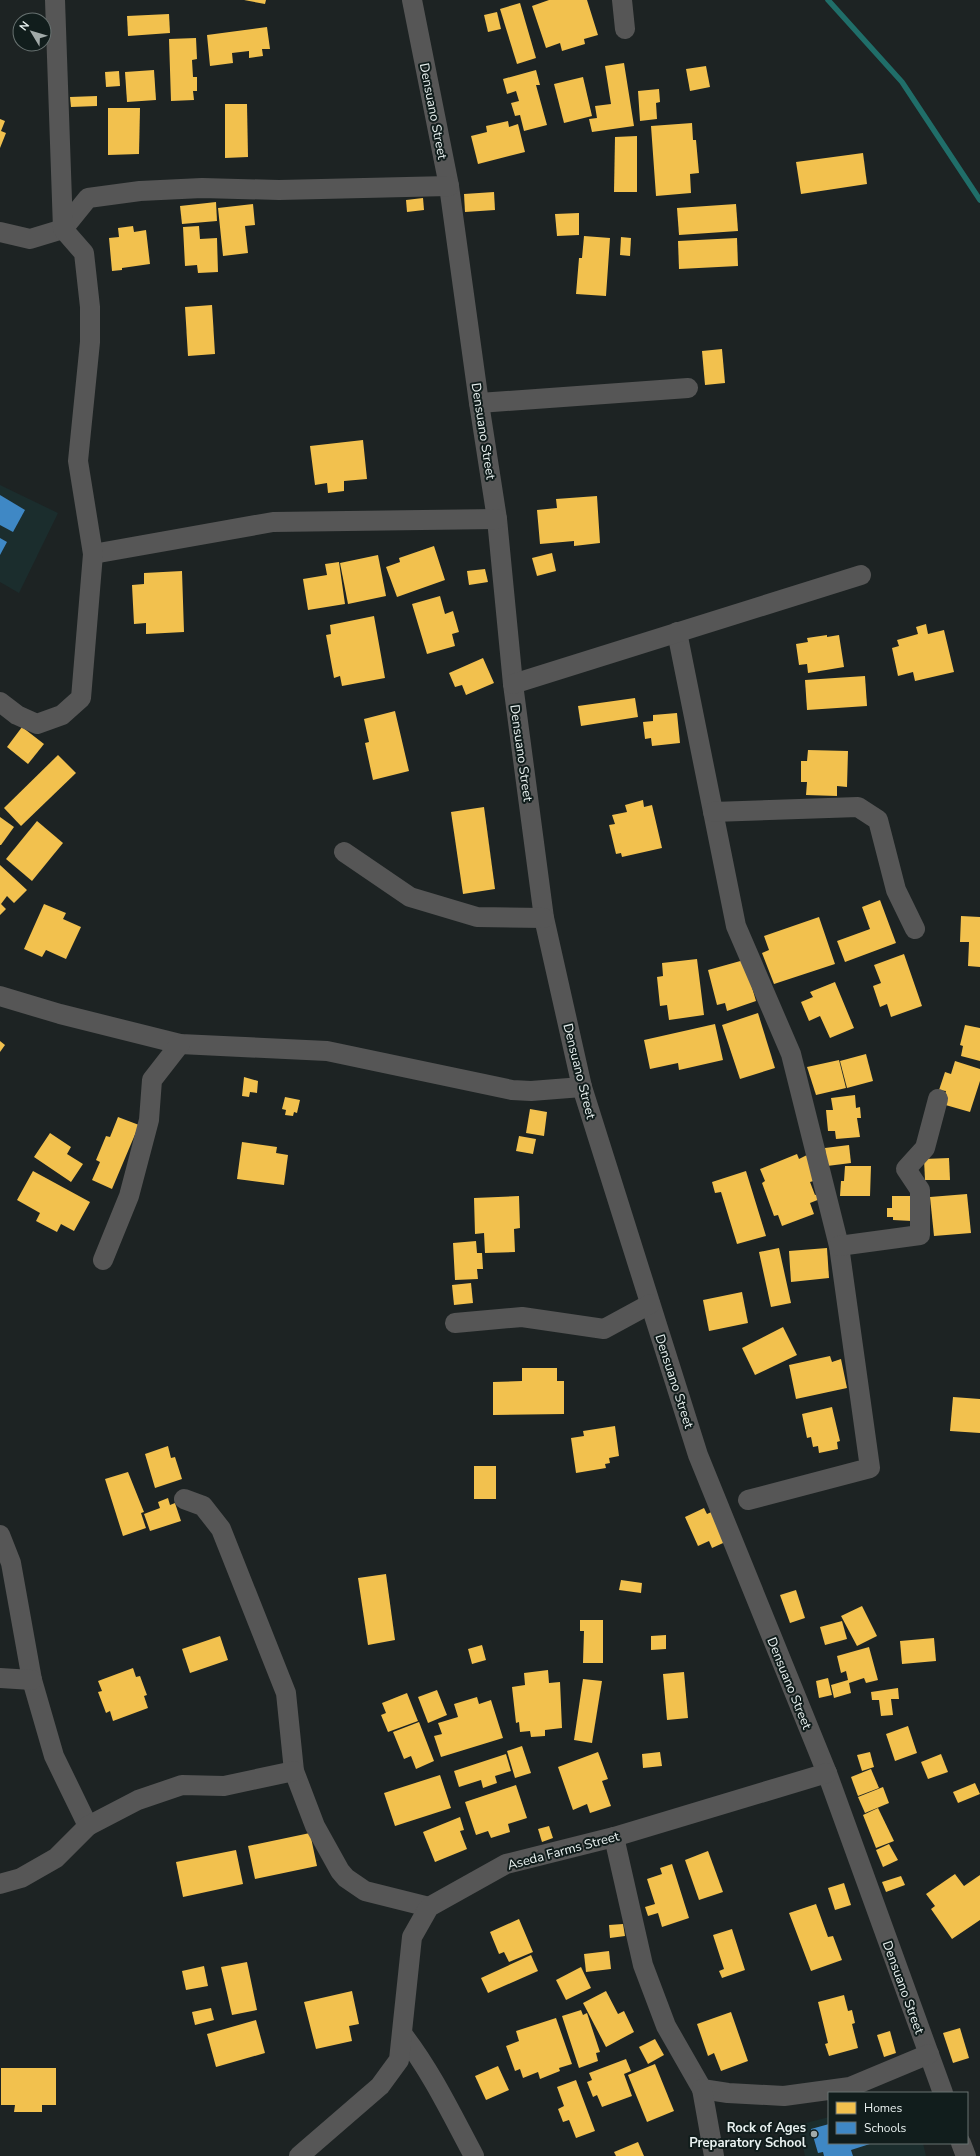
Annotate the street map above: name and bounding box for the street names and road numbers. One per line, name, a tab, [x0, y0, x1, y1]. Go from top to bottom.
street label: Densuano Street	[415, 61, 451, 161]
street label: Densuano Street	[466, 381, 500, 481]
street label: Densuano Street	[505, 703, 537, 803]
street label: Densuano Street	[558, 1022, 600, 1121]
street label: Densuano Street	[650, 1332, 698, 1431]
street label: Densuano Street	[762, 1635, 816, 1733]
street label: Aseda Farms Street	[505, 1827, 622, 1875]
street label: Densuano Street	[878, 1938, 928, 2037]

